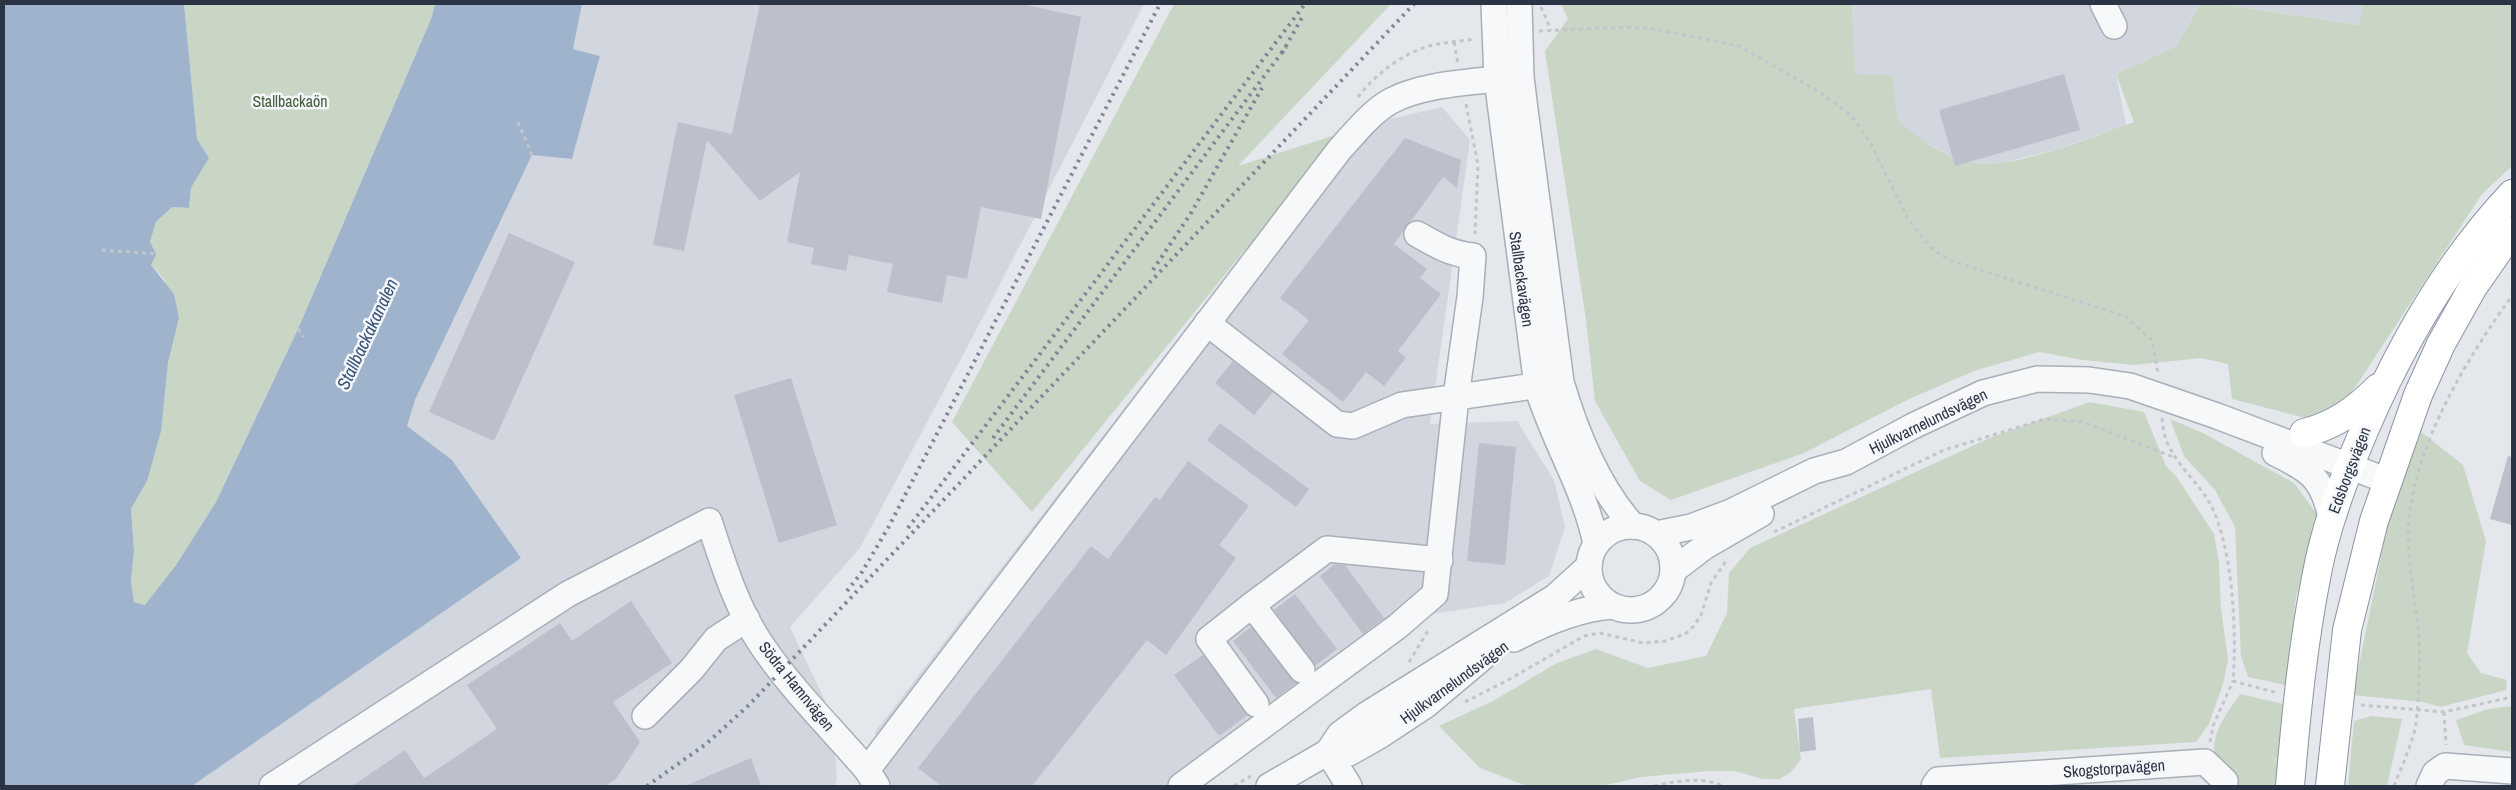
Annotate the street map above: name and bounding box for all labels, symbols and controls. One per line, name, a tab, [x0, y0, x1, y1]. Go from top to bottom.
park label: Stallbackaön	[252, 90, 328, 112]
street label: Stallbackavägen	[1504, 230, 1540, 328]
water label: Stallbackakanalen	[330, 274, 404, 394]
street label: Hjulkvarnelundsvägen	[1865, 383, 1991, 459]
street label: Edsborgsvägen	[2322, 423, 2376, 517]
street label: Hjulkvarnelundsvägen	[1395, 635, 1513, 729]
street label: Södra Hamnvägen	[754, 637, 840, 735]
street label: Skogstorpavägen	[2062, 753, 2166, 783]

